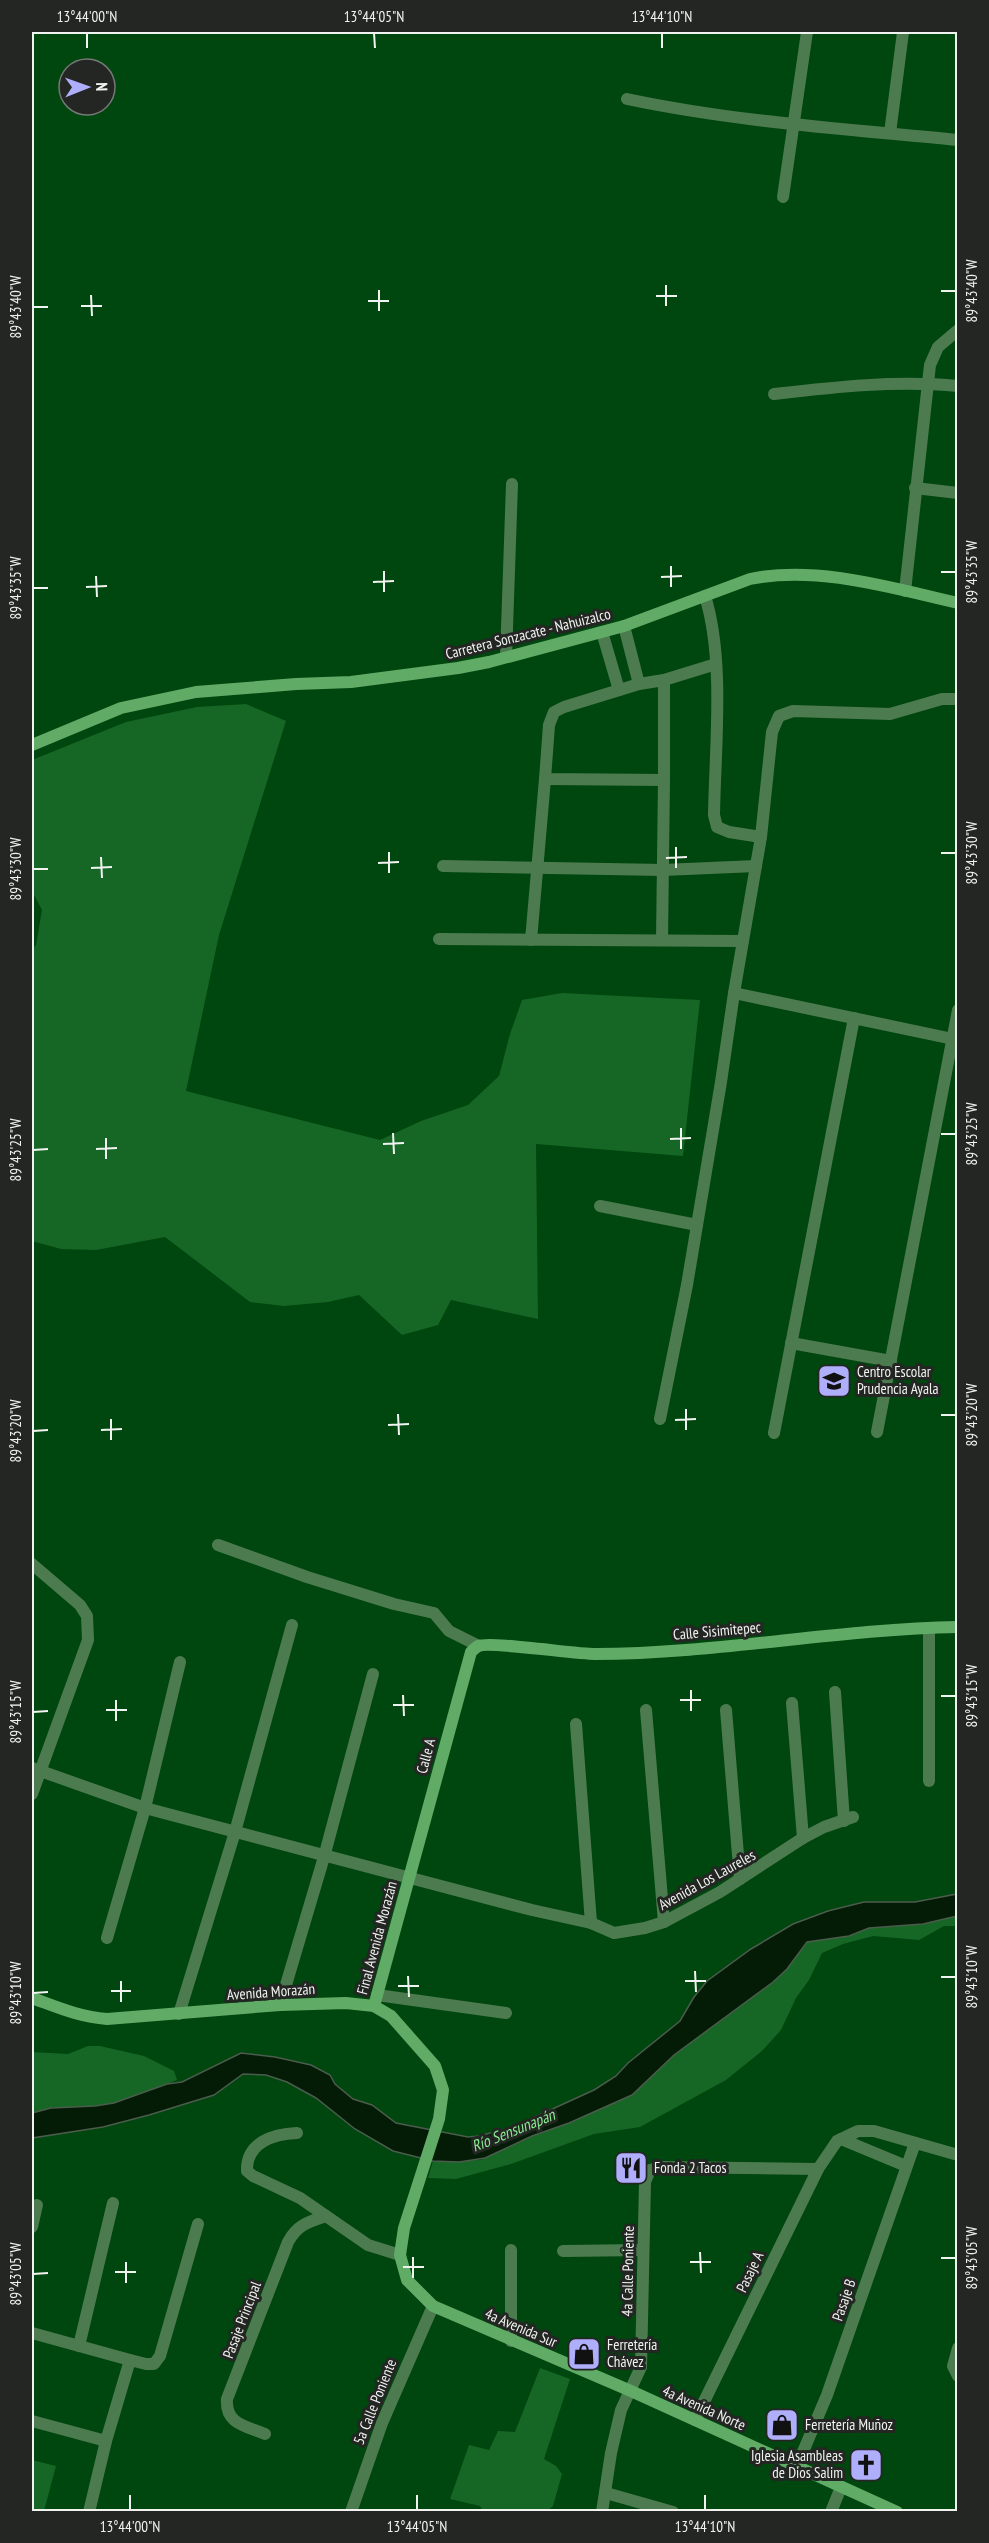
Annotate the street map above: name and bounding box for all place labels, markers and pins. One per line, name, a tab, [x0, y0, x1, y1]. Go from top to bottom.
place label: Centro Escolar Prudencia Ayala	[857, 1362, 938, 1398]
school or university icon: Centro Escolar Prudencia Ayala	[816, 1363, 852, 1399]
restaurant icon: Fonda 2 Tacos	[613, 2150, 649, 2186]
place label: Fonda 2 Tacos	[654, 2158, 727, 2177]
place label: Ferretería Chávez	[607, 2335, 657, 2371]
shop icon: Ferretería Chávez	[566, 2336, 602, 2372]
shop icon: Ferretería Muñoz	[764, 2407, 800, 2443]
place label: Ferretería Muñoz	[805, 2415, 893, 2434]
place label: Iglesia Asambleas de Dios Salim	[751, 2446, 843, 2482]
church icon: Iglesia Asambleas de Dios Salim	[848, 2447, 884, 2483]

